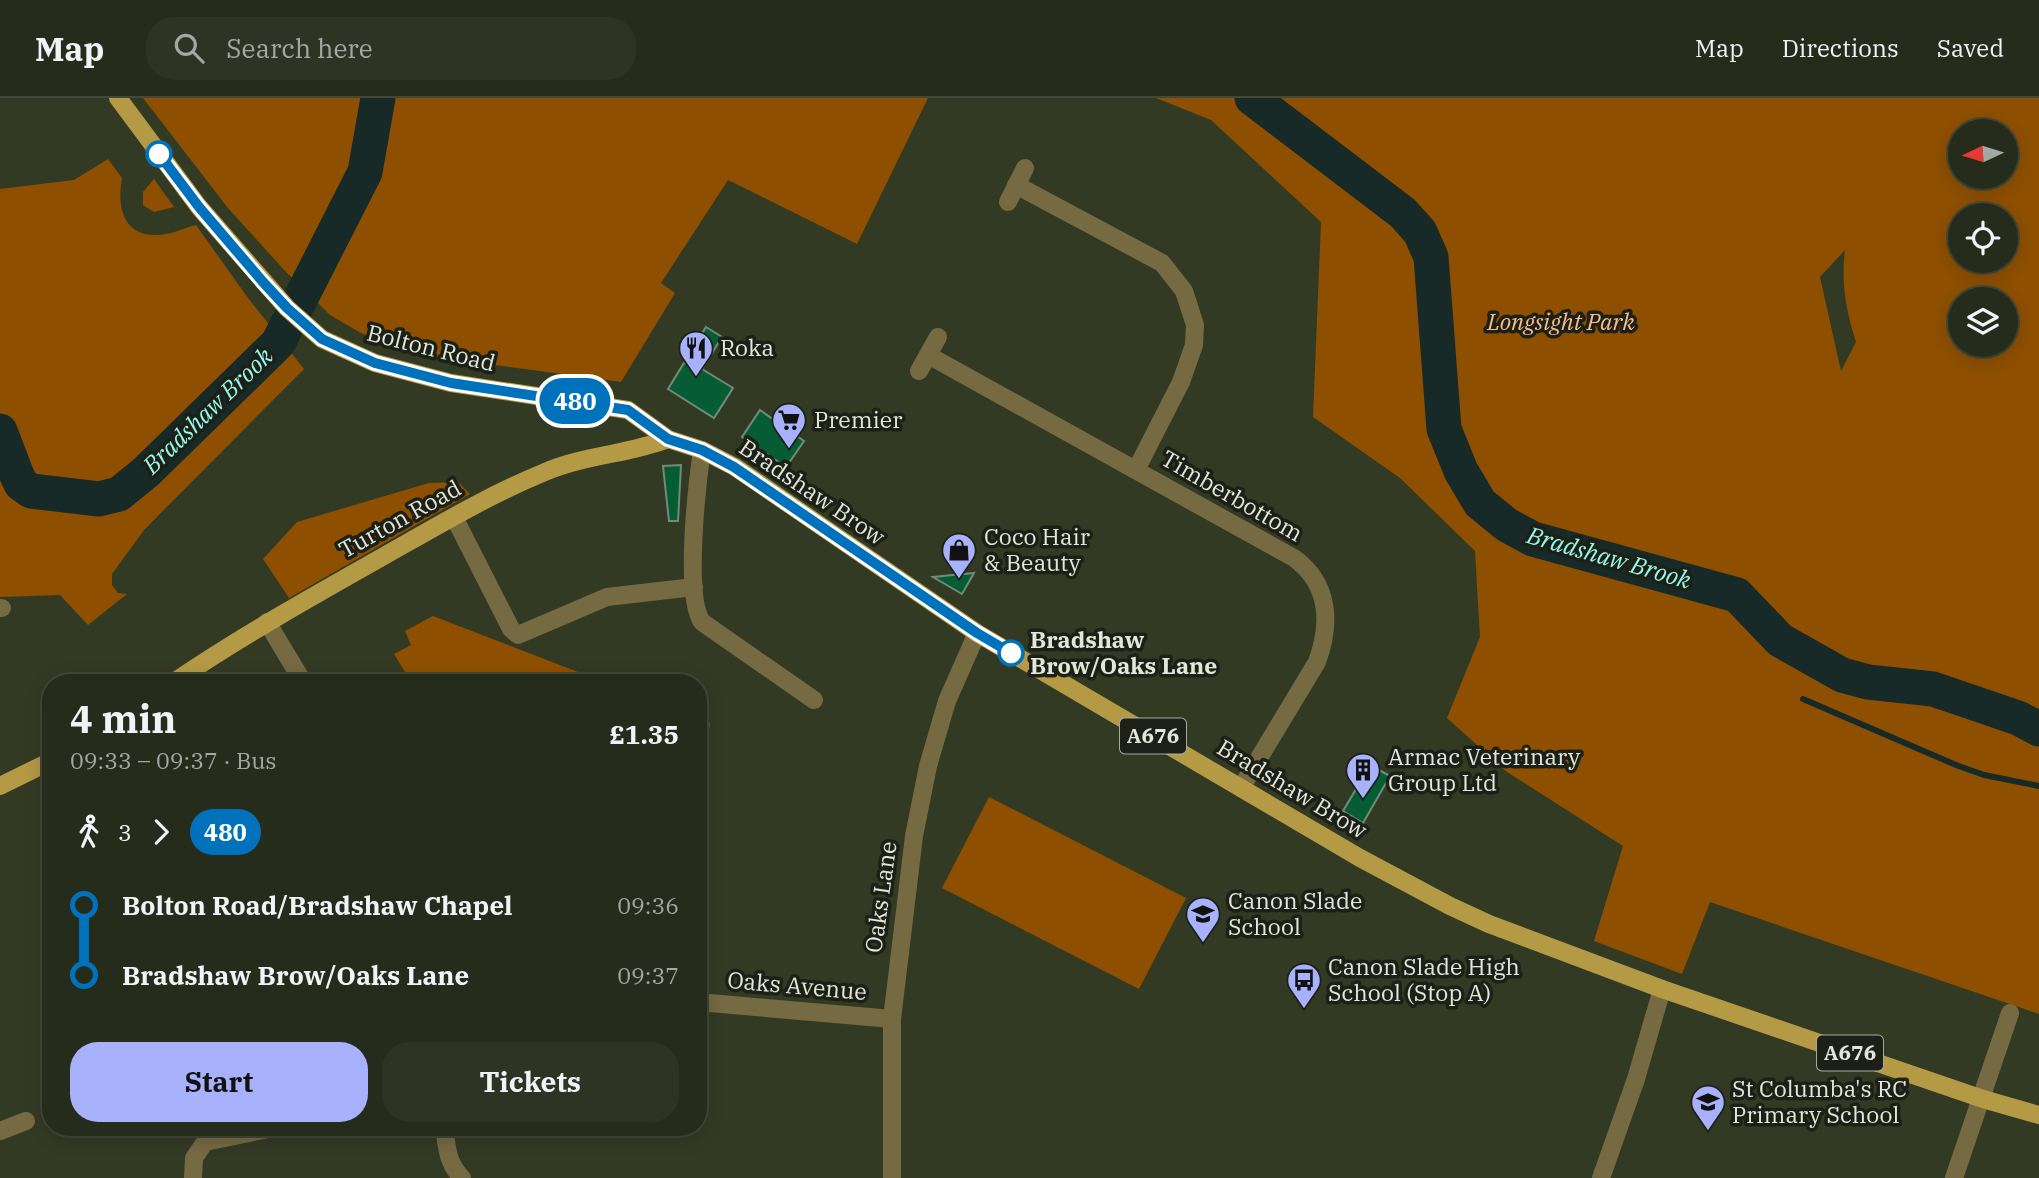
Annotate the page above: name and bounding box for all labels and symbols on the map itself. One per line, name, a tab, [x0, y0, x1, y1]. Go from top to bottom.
north arrow	[1948, 119, 2018, 189]
unlabelled marker	[146, 141, 172, 167]
park label: Longsight Park	[1486, 306, 1635, 336]
street label: Bolton Road	[364, 317, 499, 377]
restaurant icon: Roka	[677, 329, 715, 378]
place label: Roka	[720, 332, 774, 362]
water label: Bradshaw Brook	[135, 340, 279, 481]
line badge: 480	[535, 378, 615, 424]
supermarket icon: Premier	[770, 401, 808, 450]
place label: Premier	[814, 404, 902, 434]
street label: Bradshaw Brow	[734, 431, 891, 551]
street label: Timberbottom	[1156, 443, 1309, 548]
street label: Turton Road	[333, 472, 466, 564]
water label: Bradshaw Brook	[1523, 518, 1695, 596]
place label: Coco Hair & Beauty	[984, 521, 1090, 577]
shop icon: Coco Hair & Beauty	[940, 531, 978, 580]
place label: Bradshaw Brow/Oaks Lane	[1030, 624, 1217, 680]
marker: Bradshaw Brow/Oaks Lane	[998, 640, 1024, 666]
road number: A676	[1120, 718, 1186, 754]
street label: Bradshaw Brow	[1212, 732, 1373, 845]
place label: Armac Veterinary Group Ltd	[1388, 741, 1581, 797]
building icon: Armac Veterinary Group Ltd	[1344, 751, 1382, 800]
street label: Oaks Lane	[857, 839, 903, 955]
place label: Canon Slade School	[1228, 885, 1362, 941]
school or university icon: Canon Slade School	[1184, 895, 1222, 944]
place label: Canon Slade High School (Stop A)	[1328, 951, 1520, 1007]
bus stop icon: Canon Slade High School (Stop A)	[1285, 961, 1323, 1010]
street label: Oaks Avenue	[726, 964, 868, 1006]
road number: A676	[1817, 1035, 1883, 1070]
place label: St Columba's RC Primary School	[1732, 1073, 1907, 1129]
school or university icon: St Columba's RC Primary School	[1689, 1083, 1727, 1132]

